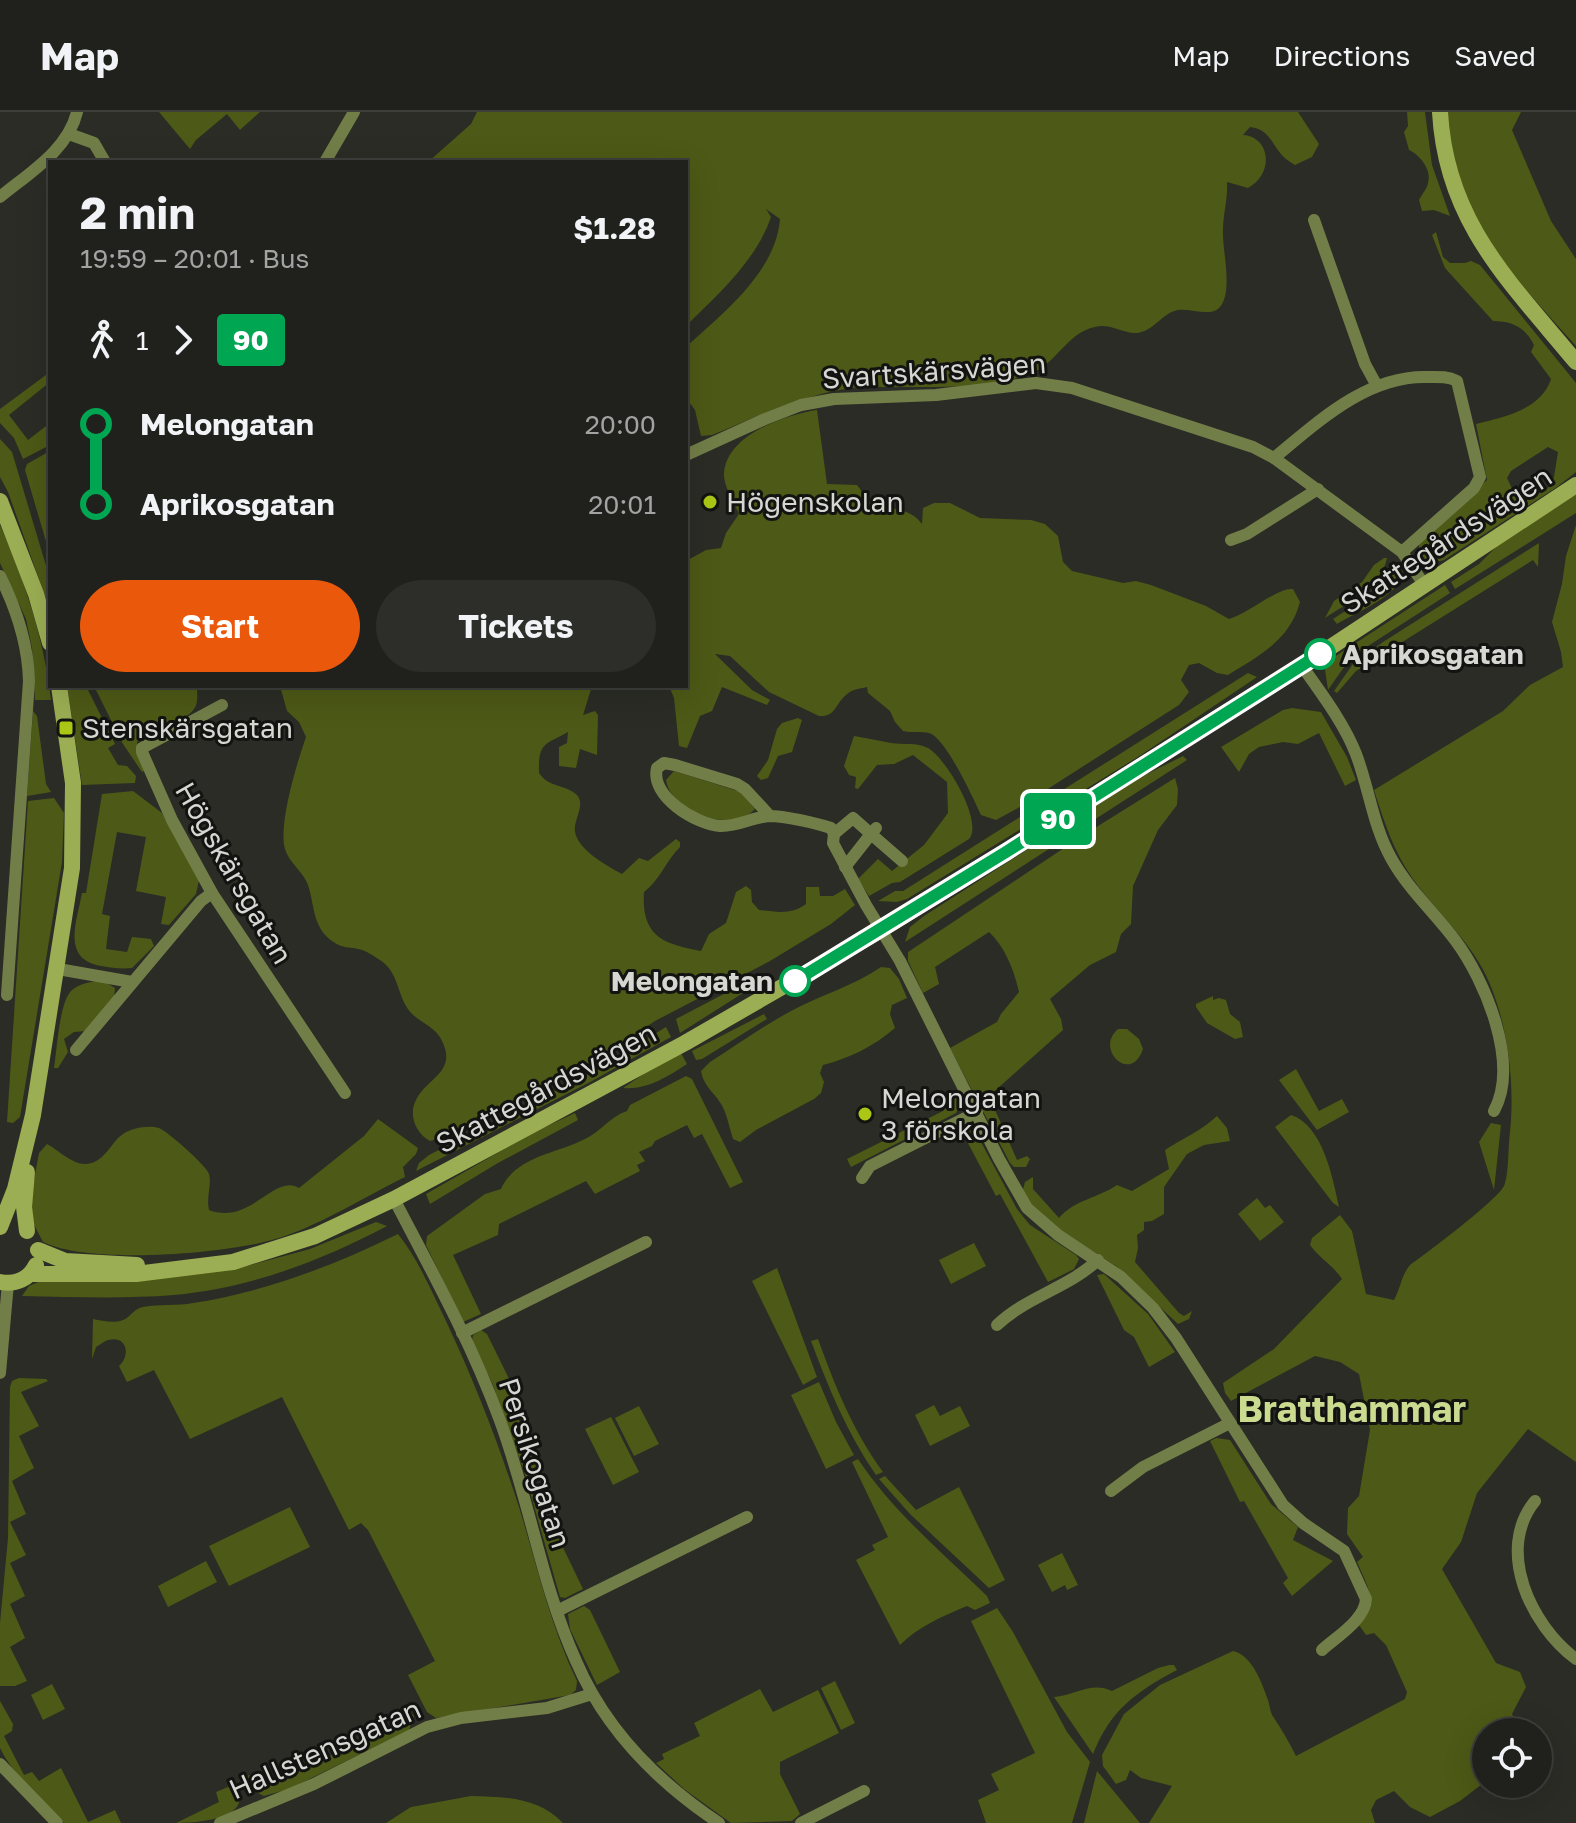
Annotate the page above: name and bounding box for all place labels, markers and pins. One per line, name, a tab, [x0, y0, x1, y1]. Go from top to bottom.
place label: Högenskolan	[726, 485, 904, 518]
marker: Högenskolan	[701, 493, 719, 511]
place label: Aprikosgatan	[1342, 637, 1524, 670]
marker: Aprikosgatan	[1305, 639, 1335, 669]
place label: Stenskärsgatan	[82, 711, 293, 744]
marker: Stenskärsgatan	[57, 719, 75, 737]
place label: Melongatan	[611, 964, 773, 997]
marker: Melongatan	[780, 966, 810, 996]
place label: Melongatan 3 förskola	[881, 1081, 1041, 1146]
marker: Melongatan 3 förskola	[856, 1105, 874, 1123]

